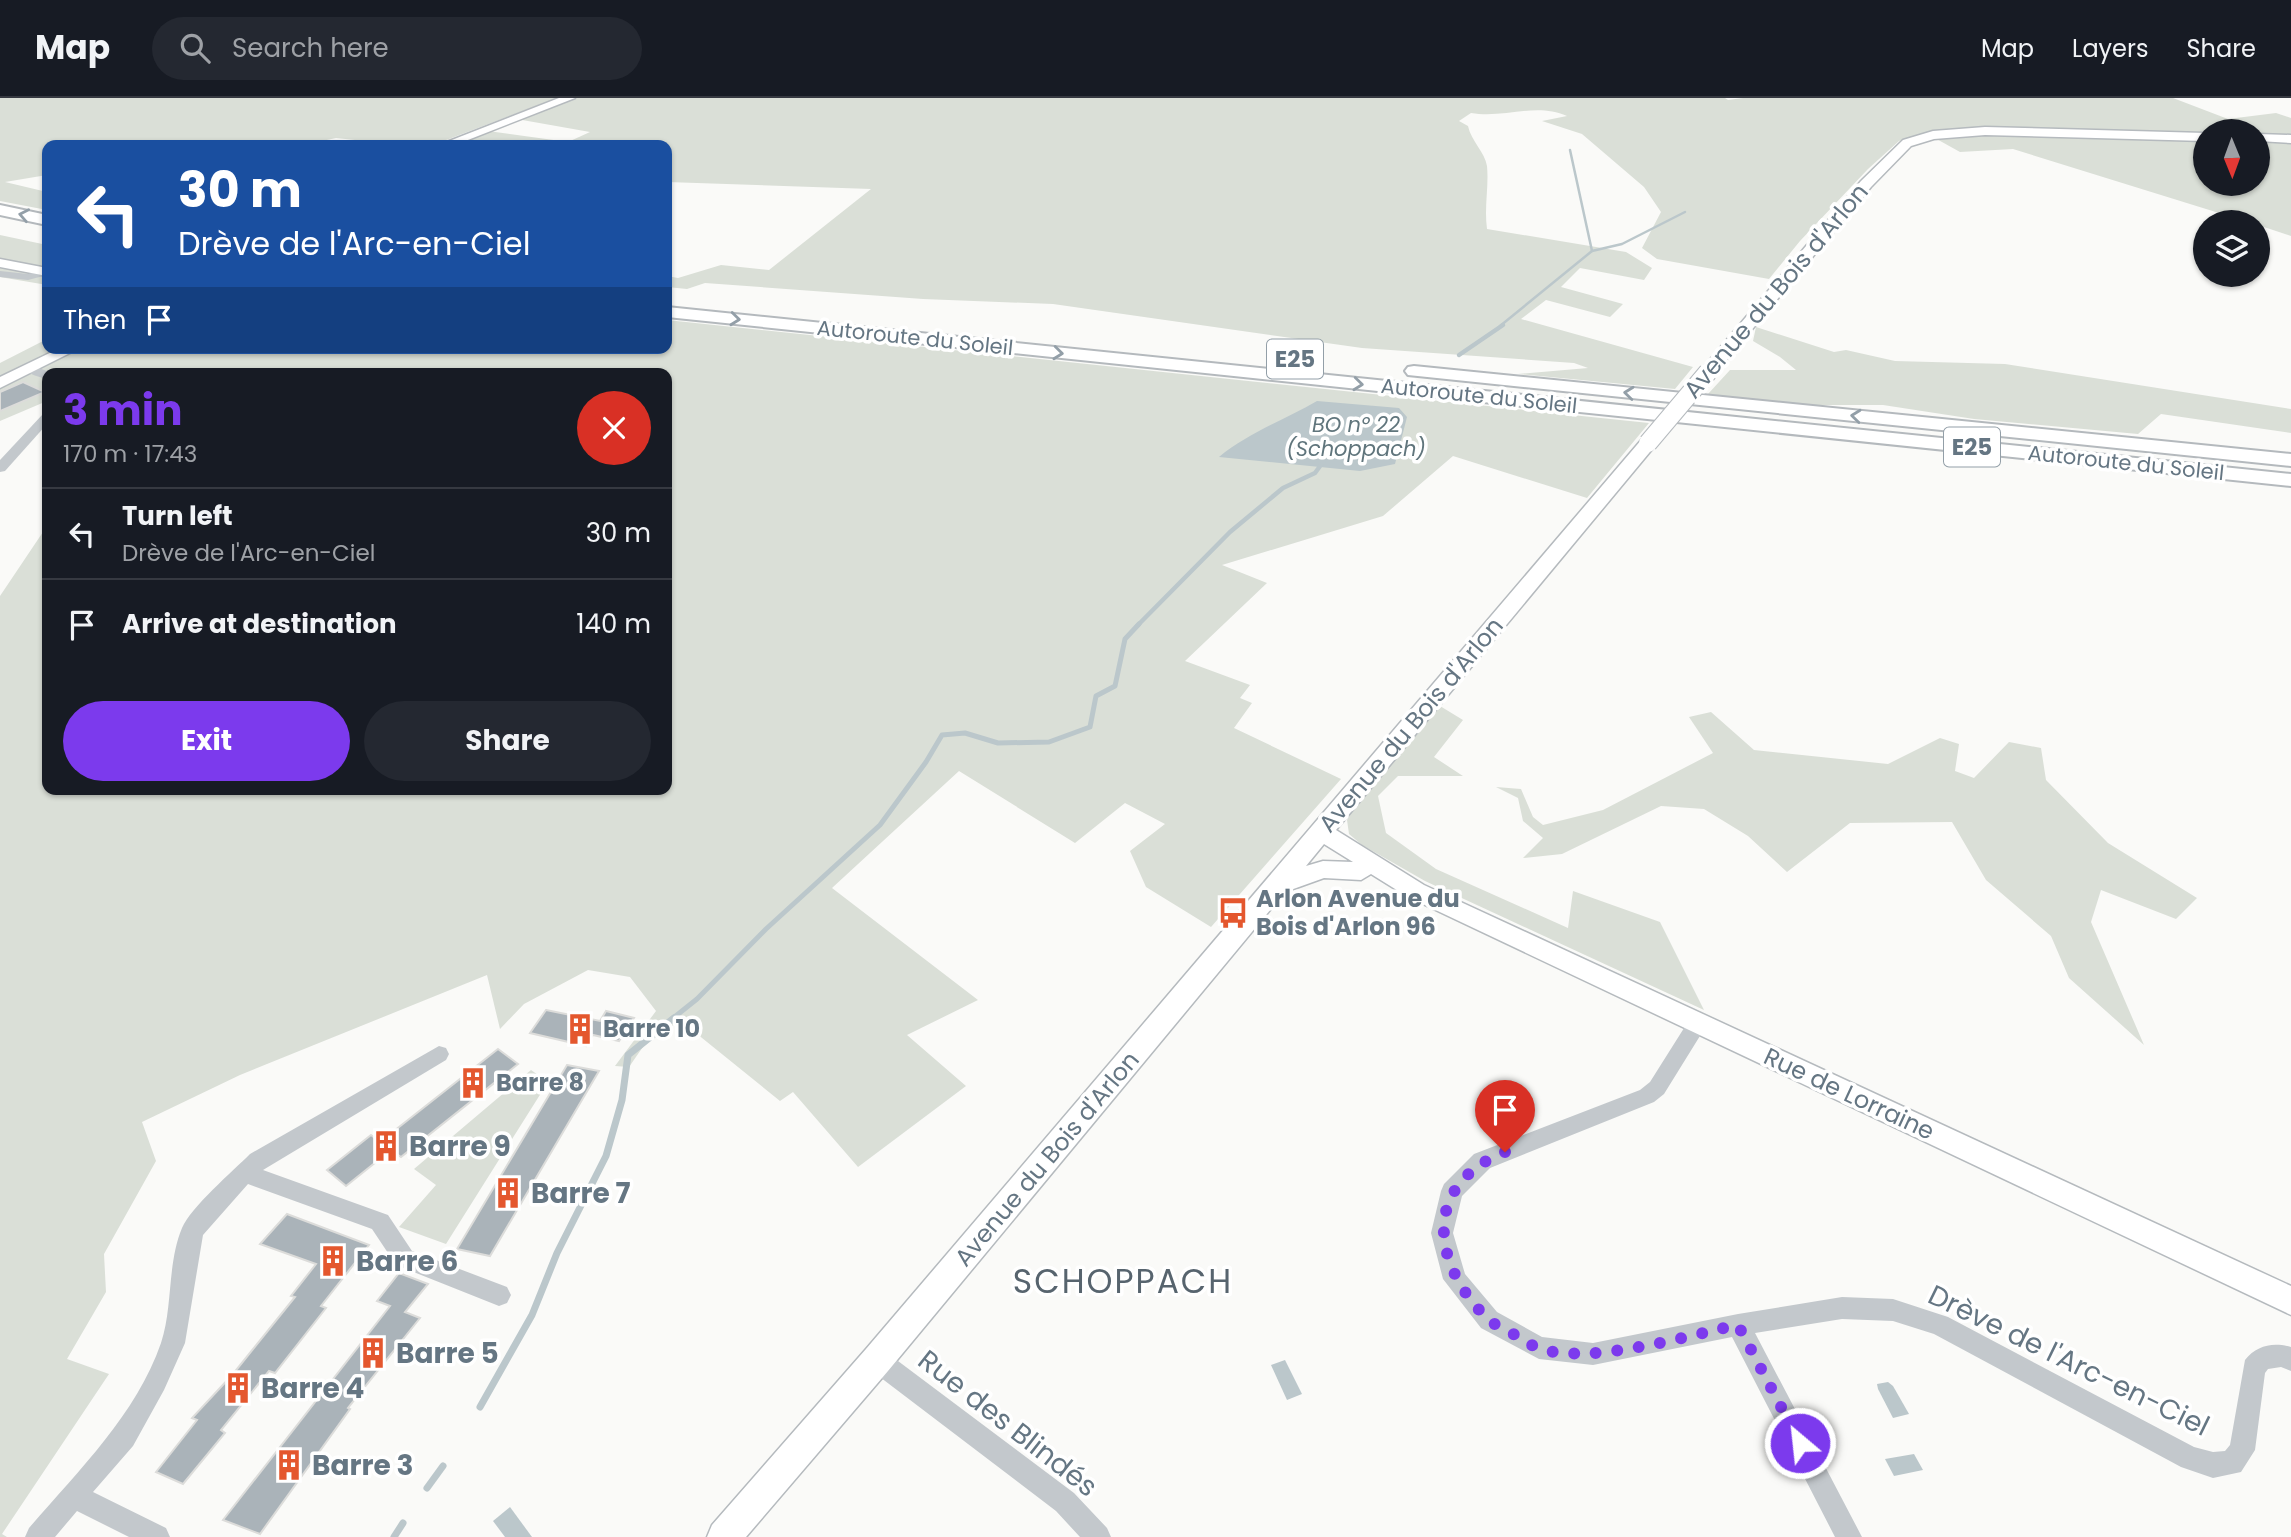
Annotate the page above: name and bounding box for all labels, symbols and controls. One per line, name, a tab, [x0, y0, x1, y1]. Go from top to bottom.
search box	[152, 17, 642, 80]
text: Map	[35, 24, 110, 71]
icon: search	[176, 29, 214, 67]
text: Search here	[232, 30, 389, 66]
text: Map	[1981, 32, 2034, 65]
text: Layers	[2072, 32, 2148, 65]
text: Share	[2186, 32, 2256, 65]
north arrow	[2193, 119, 2270, 196]
map controls	[2193, 119, 2270, 287]
text: 30 m	[178, 156, 302, 224]
icon: left	[63, 168, 154, 259]
street label: Avenue du Bois d'Arlon	[1676, 176, 1875, 405]
one-way arrow	[18, 209, 30, 224]
button: layers	[2193, 210, 2270, 287]
text: Drève de l'Arc-en-Ciel	[178, 221, 531, 266]
icon: arrive	[140, 301, 178, 339]
text: Then	[63, 302, 126, 338]
one-way arrow	[729, 312, 740, 327]
street label: Autoroute du Soleil	[815, 313, 1015, 362]
road number: E25	[1267, 340, 1323, 378]
one-way arrow	[1053, 345, 1064, 360]
street label: Autoroute du Soleil	[1379, 371, 1579, 420]
one-way arrow	[1352, 376, 1364, 391]
text: 3 min	[63, 381, 183, 440]
one-way arrow	[1624, 386, 1635, 401]
button: close	[577, 391, 651, 465]
one-way arrow	[1850, 408, 1862, 423]
water label: BO n° 22 (Schoppach)	[1286, 410, 1426, 463]
road number: E25	[1944, 428, 2000, 466]
text: 170 m · 17:43	[63, 438, 197, 470]
street label: Autoroute du Soleil	[2026, 438, 2226, 487]
text: Turn left	[122, 498, 233, 534]
icon: left	[63, 515, 101, 553]
text: 30 m	[586, 515, 651, 551]
text: Drève de l'Arc-en-Ciel	[122, 537, 375, 569]
icon: arrive	[63, 606, 101, 644]
text: Arrive at destination	[122, 606, 397, 642]
text: 140 m	[576, 606, 651, 642]
street label: Avenue du Bois d'Arlon	[1311, 610, 1510, 839]
button: Exit	[63, 701, 350, 781]
button: Share	[364, 701, 651, 781]
place label: Arlon Avenue du Bois d'Arlon 96	[1256, 882, 1460, 943]
bus stop icon: Arlon Avenue du Bois d'Arlon 96	[1216, 896, 1250, 930]
building icon: Barre 10	[563, 1012, 597, 1046]
place label: Barre 10	[603, 1012, 700, 1045]
street label: Rue de Lorraine	[1759, 1040, 1940, 1148]
street label: Avenue du Bois d'Arlon	[947, 1044, 1146, 1273]
building icon: Barre 8	[456, 1066, 490, 1100]
place label: Barre 8	[496, 1066, 584, 1099]
pin	[1475, 1080, 1535, 1152]
icon: arrive	[1486, 1091, 1524, 1129]
place label: Barre 9	[409, 1127, 511, 1166]
building icon: Barre 9	[369, 1129, 403, 1163]
place label: Barre 7	[531, 1174, 631, 1213]
building icon: Barre 7	[491, 1176, 525, 1210]
place label: Barre 6	[356, 1242, 458, 1281]
building icon: Barre 6	[316, 1244, 350, 1278]
district label: SCHOPPACH	[1013, 1258, 1233, 1305]
street label: Drève de l'Arc-en-Ciel	[1922, 1275, 2216, 1446]
place label: Barre 5	[396, 1334, 499, 1373]
building icon: Barre 5	[356, 1336, 390, 1370]
street label: Rue des Blindés	[910, 1341, 1106, 1506]
place label: Barre 4	[261, 1369, 365, 1408]
building icon: Barre 4	[221, 1371, 255, 1405]
position arrow	[1763, 1406, 1837, 1480]
place label: Barre 3	[312, 1446, 414, 1485]
building icon: Barre 3	[272, 1448, 306, 1482]

